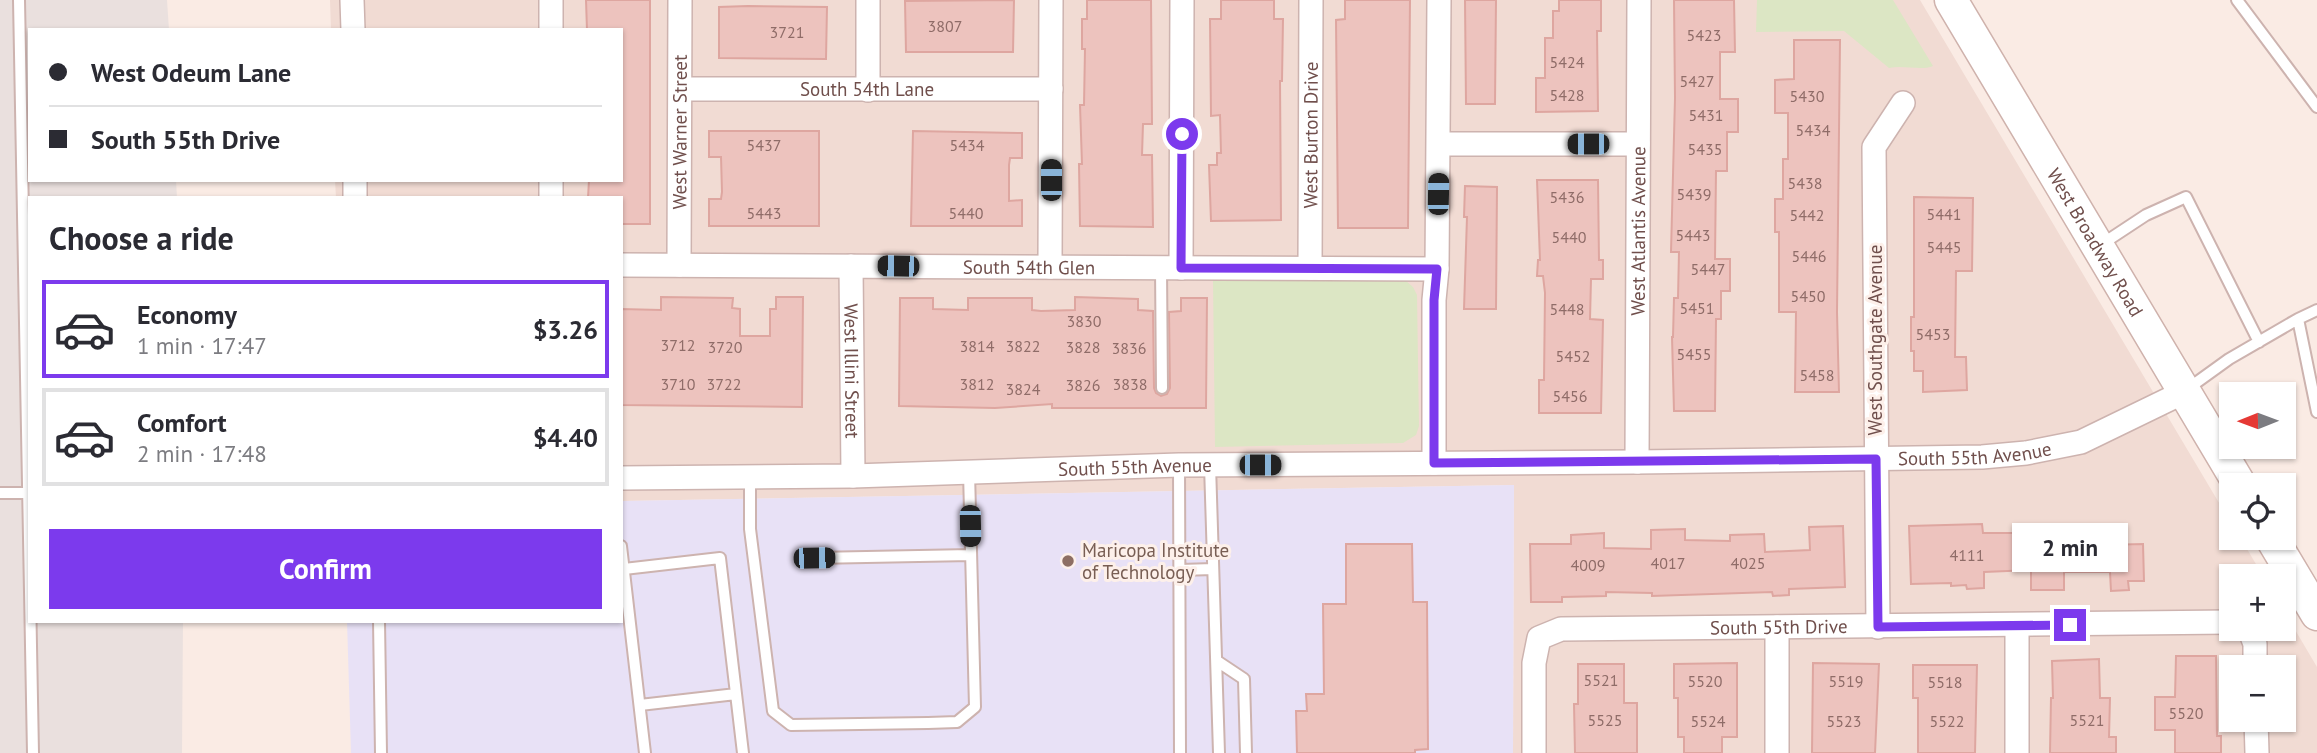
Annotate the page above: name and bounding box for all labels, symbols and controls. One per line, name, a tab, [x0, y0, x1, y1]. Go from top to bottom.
house number: 3807	[928, 16, 962, 36]
house number: 3721	[770, 22, 804, 42]
house number: 5423	[1687, 25, 1721, 45]
house number: 5424	[1550, 52, 1585, 72]
street label: West Warner Street	[667, 54, 692, 209]
text: West Odeum Lane	[91, 56, 291, 89]
street label: West Burton Drive	[1298, 61, 1323, 209]
house number: 5427	[1680, 71, 1714, 91]
street label: South 54th Lane	[800, 77, 934, 101]
house number: 5428	[1550, 85, 1584, 105]
house number: 5430	[1790, 86, 1825, 106]
house number: 5431	[1689, 105, 1723, 125]
route start	[1166, 118, 1198, 150]
house number: 5434	[1796, 120, 1831, 140]
text: South 55th Drive	[91, 123, 280, 156]
car	[1568, 134, 1610, 155]
house number: 5437	[747, 135, 781, 155]
house number: 5434	[950, 135, 985, 155]
house number: 5435	[1688, 139, 1722, 159]
street label: West Atlantis Avenue	[1626, 146, 1650, 316]
car	[1041, 159, 1062, 201]
street label: West Broadway Road	[2042, 164, 2149, 321]
car	[1428, 173, 1449, 215]
house number: 5438	[1788, 173, 1822, 193]
house number: 5439	[1677, 184, 1711, 204]
house number: 5436	[1550, 187, 1584, 207]
house number: 5443	[747, 203, 781, 223]
house number: 5440	[949, 203, 984, 223]
house number: 5441	[1927, 204, 1961, 224]
house number: 5442	[1790, 205, 1824, 225]
text: Choose a ride	[49, 217, 234, 259]
house number: 5443	[1676, 225, 1710, 245]
house number: 5440	[1552, 227, 1587, 247]
house number: 5445	[1927, 237, 1961, 257]
street label: West Southgate Avenue	[1863, 245, 1887, 435]
house number: 5446	[1792, 246, 1826, 266]
car	[877, 255, 920, 277]
street label: South 54th Glen	[963, 255, 1095, 279]
house number: 5447	[1691, 259, 1725, 279]
house number: 5450	[1791, 286, 1826, 306]
icon: car	[53, 298, 116, 361]
text: Economy	[137, 298, 237, 331]
house number: 5451	[1680, 298, 1714, 318]
house number: 5448	[1550, 299, 1584, 319]
street label: West Illini Street	[839, 303, 865, 439]
house number: 3830	[1067, 311, 1102, 331]
text: $3.26	[533, 313, 598, 346]
house number: 5453	[1916, 324, 1950, 344]
text: 1 min · 17:47	[137, 331, 267, 360]
house number: 3712	[661, 335, 695, 355]
house number: 3814	[960, 336, 995, 356]
house number: 3822	[1006, 336, 1040, 356]
house number: 3720	[708, 337, 743, 357]
house number: 3828	[1066, 337, 1100, 357]
house number: 3836	[1112, 338, 1146, 358]
house number: 5455	[1677, 344, 1711, 364]
house number: 5452	[1556, 346, 1590, 366]
house number: 5458	[1800, 365, 1834, 385]
house number: 3710	[661, 374, 696, 394]
house number: 3722	[707, 374, 741, 394]
house number: 3812	[960, 374, 994, 394]
house number: 3838	[1113, 374, 1147, 394]
house number: 3826	[1066, 375, 1100, 395]
house number: 3824	[1006, 379, 1041, 399]
north arrow	[2219, 382, 2296, 458]
map controls	[2219, 382, 2296, 732]
house number: 5456	[1553, 386, 1587, 406]
icon: car	[53, 406, 116, 469]
text: Comfort	[137, 406, 227, 439]
text: $4.40	[533, 421, 598, 454]
street label: South 55th Avenue	[1898, 436, 2053, 470]
text: 2 min · 17:48	[137, 439, 267, 468]
street label: South 55th Avenue	[1058, 453, 1212, 481]
car	[1240, 455, 1282, 476]
button: locate	[2219, 473, 2296, 550]
car	[960, 505, 981, 547]
callout: 2 min	[2012, 524, 2128, 572]
button: Confirm	[49, 529, 602, 609]
text: 2 min	[2042, 533, 2098, 562]
place label: Maricopa Institute of Technology	[1082, 538, 1229, 584]
house number: 4111	[1950, 545, 1984, 565]
car	[793, 547, 836, 569]
marker: Maricopa Institute of Technology	[1060, 553, 1076, 569]
house number: 4017	[1651, 553, 1685, 573]
house number: 4025	[1731, 553, 1765, 573]
house number: 4009	[1571, 555, 1605, 575]
button: +	[2219, 564, 2296, 641]
route end	[2054, 609, 2086, 641]
street label: South 55th Drive	[1710, 614, 1848, 639]
button: −	[2219, 655, 2296, 732]
house number: 5521	[1584, 670, 1618, 690]
house number: 5520	[1688, 671, 1723, 691]
house number: 5519	[1829, 671, 1863, 691]
house number: 5518	[1928, 672, 1962, 692]
house number: 5520	[2169, 703, 2204, 723]
house number: 5525	[1588, 710, 1622, 730]
house number: 5521	[2070, 710, 2104, 730]
house number: 5524	[1691, 711, 1726, 731]
house number: 5523	[1827, 711, 1861, 731]
house number: 5522	[1930, 711, 1964, 731]

